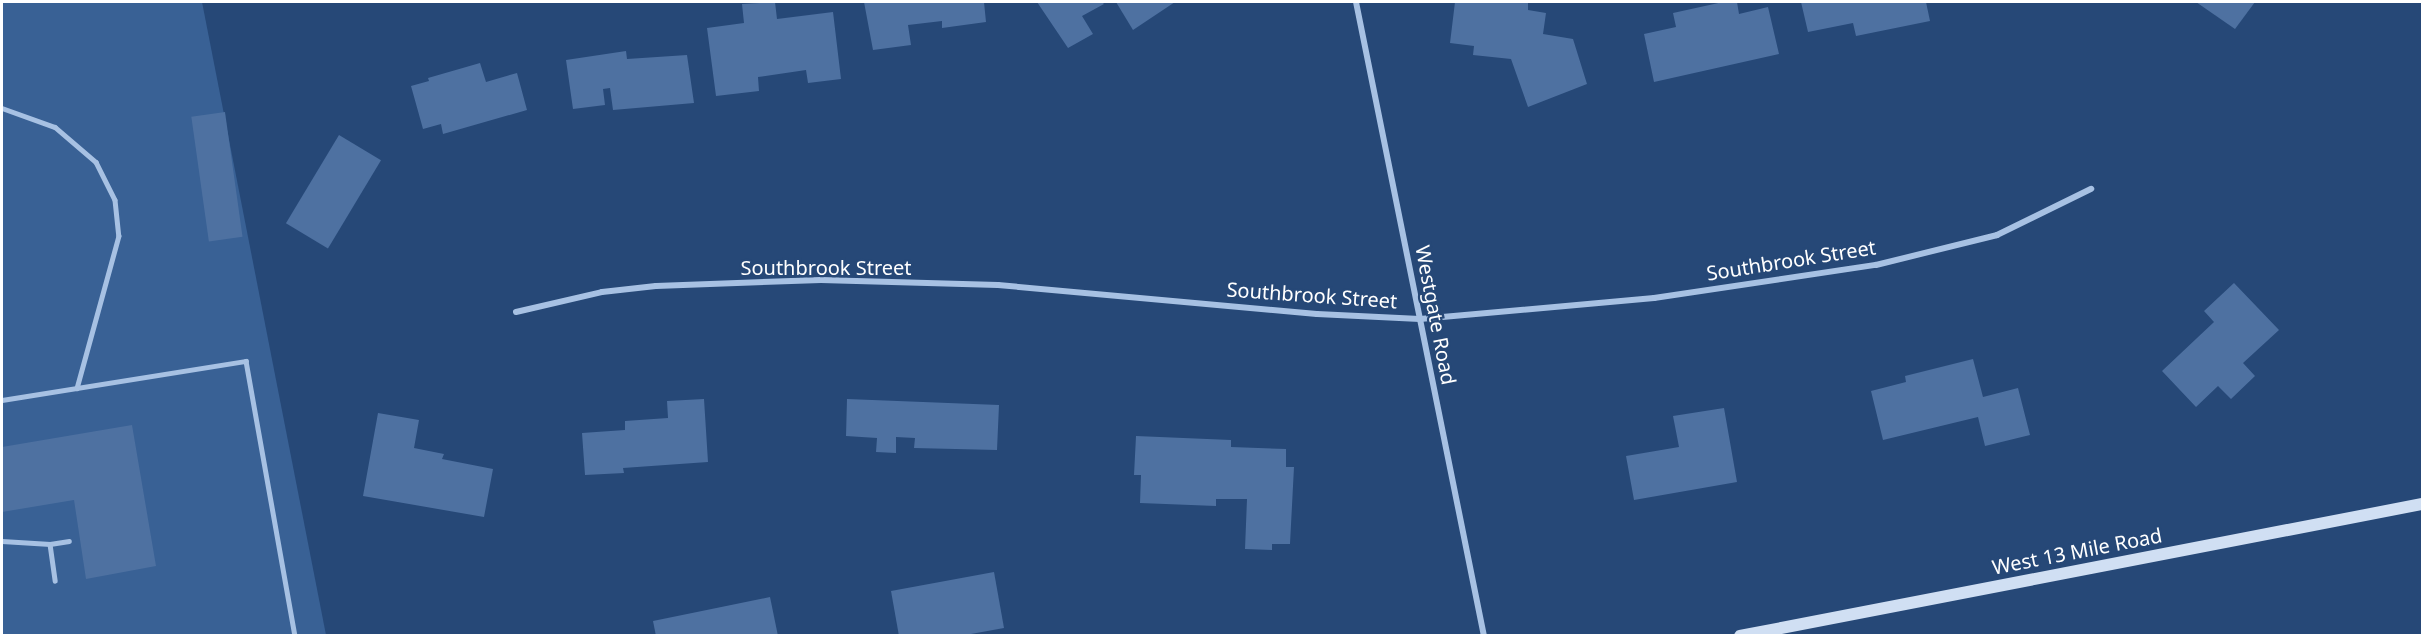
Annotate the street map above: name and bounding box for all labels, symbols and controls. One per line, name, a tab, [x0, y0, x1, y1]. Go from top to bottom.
street label: Southbrook Street	[1705, 235, 1877, 285]
street label: Westgate Road	[1411, 243, 1461, 387]
street label: Southbrook Street	[740, 255, 912, 279]
street label: Southbrook Street	[1226, 277, 1398, 313]
street label: West 13 Mile Road	[1990, 523, 2164, 579]

